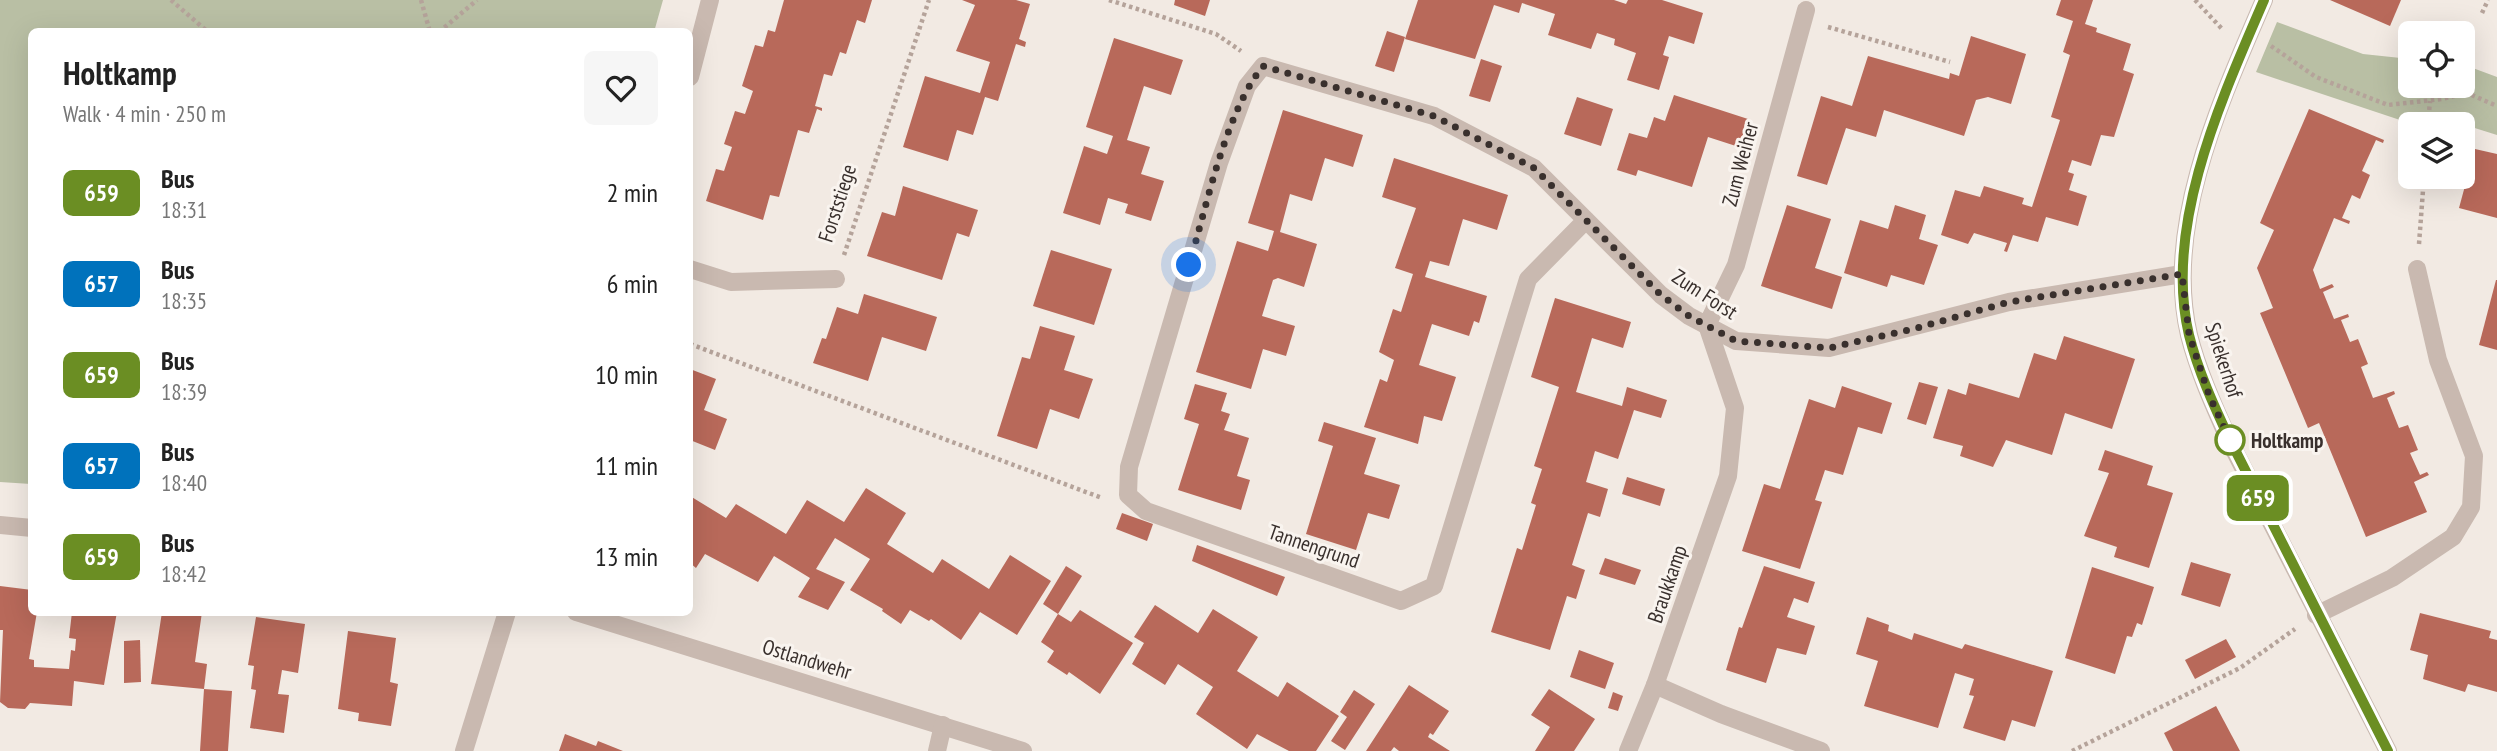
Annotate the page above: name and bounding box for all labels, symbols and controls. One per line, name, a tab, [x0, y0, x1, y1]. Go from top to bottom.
map controls	[2398, 21, 2475, 189]
button: locate	[2398, 21, 2475, 98]
text: Holtkamp	[63, 51, 177, 94]
button: heart	[584, 51, 658, 125]
text: Walk · 4 min · 250 m	[63, 99, 226, 128]
button: layers	[2398, 112, 2475, 189]
street label: Zum Weiher	[1716, 119, 1764, 209]
street label: Forststiege	[812, 161, 862, 245]
text: Bus	[161, 162, 194, 195]
text: 2 min	[607, 176, 658, 209]
text: 659	[84, 177, 119, 208]
text: 18:31	[161, 195, 207, 224]
your location	[1171, 247, 1206, 282]
text: Bus	[161, 253, 194, 286]
street label: Zum Forst	[1667, 263, 1743, 325]
text: 6 min	[607, 267, 658, 300]
text: 657	[84, 268, 119, 299]
text: 18:35	[161, 286, 207, 315]
street label: Spiekerhof	[2199, 319, 2249, 401]
text: Bus	[161, 344, 194, 377]
text: 10 min	[595, 358, 658, 391]
text: 659	[84, 359, 119, 390]
text: 18:39	[161, 377, 207, 406]
marker: Holtkamp	[2215, 425, 2245, 455]
place label: Holtkamp	[2251, 427, 2323, 454]
text: Bus	[161, 435, 194, 468]
text: 11 min	[595, 449, 658, 482]
text: 657	[84, 450, 119, 481]
text: 18:40	[161, 468, 207, 497]
line badge: 659	[2218, 475, 2298, 521]
text: 659	[2241, 482, 2275, 513]
street label: Tannengrund	[1265, 518, 1363, 574]
text: Bus	[161, 526, 194, 559]
text: 13 min	[595, 540, 658, 573]
text: 659	[84, 541, 119, 572]
street label: Braukkamp	[1641, 541, 1693, 627]
text: 18:42	[161, 559, 207, 588]
street label: Ostlandwehr	[759, 633, 855, 685]

